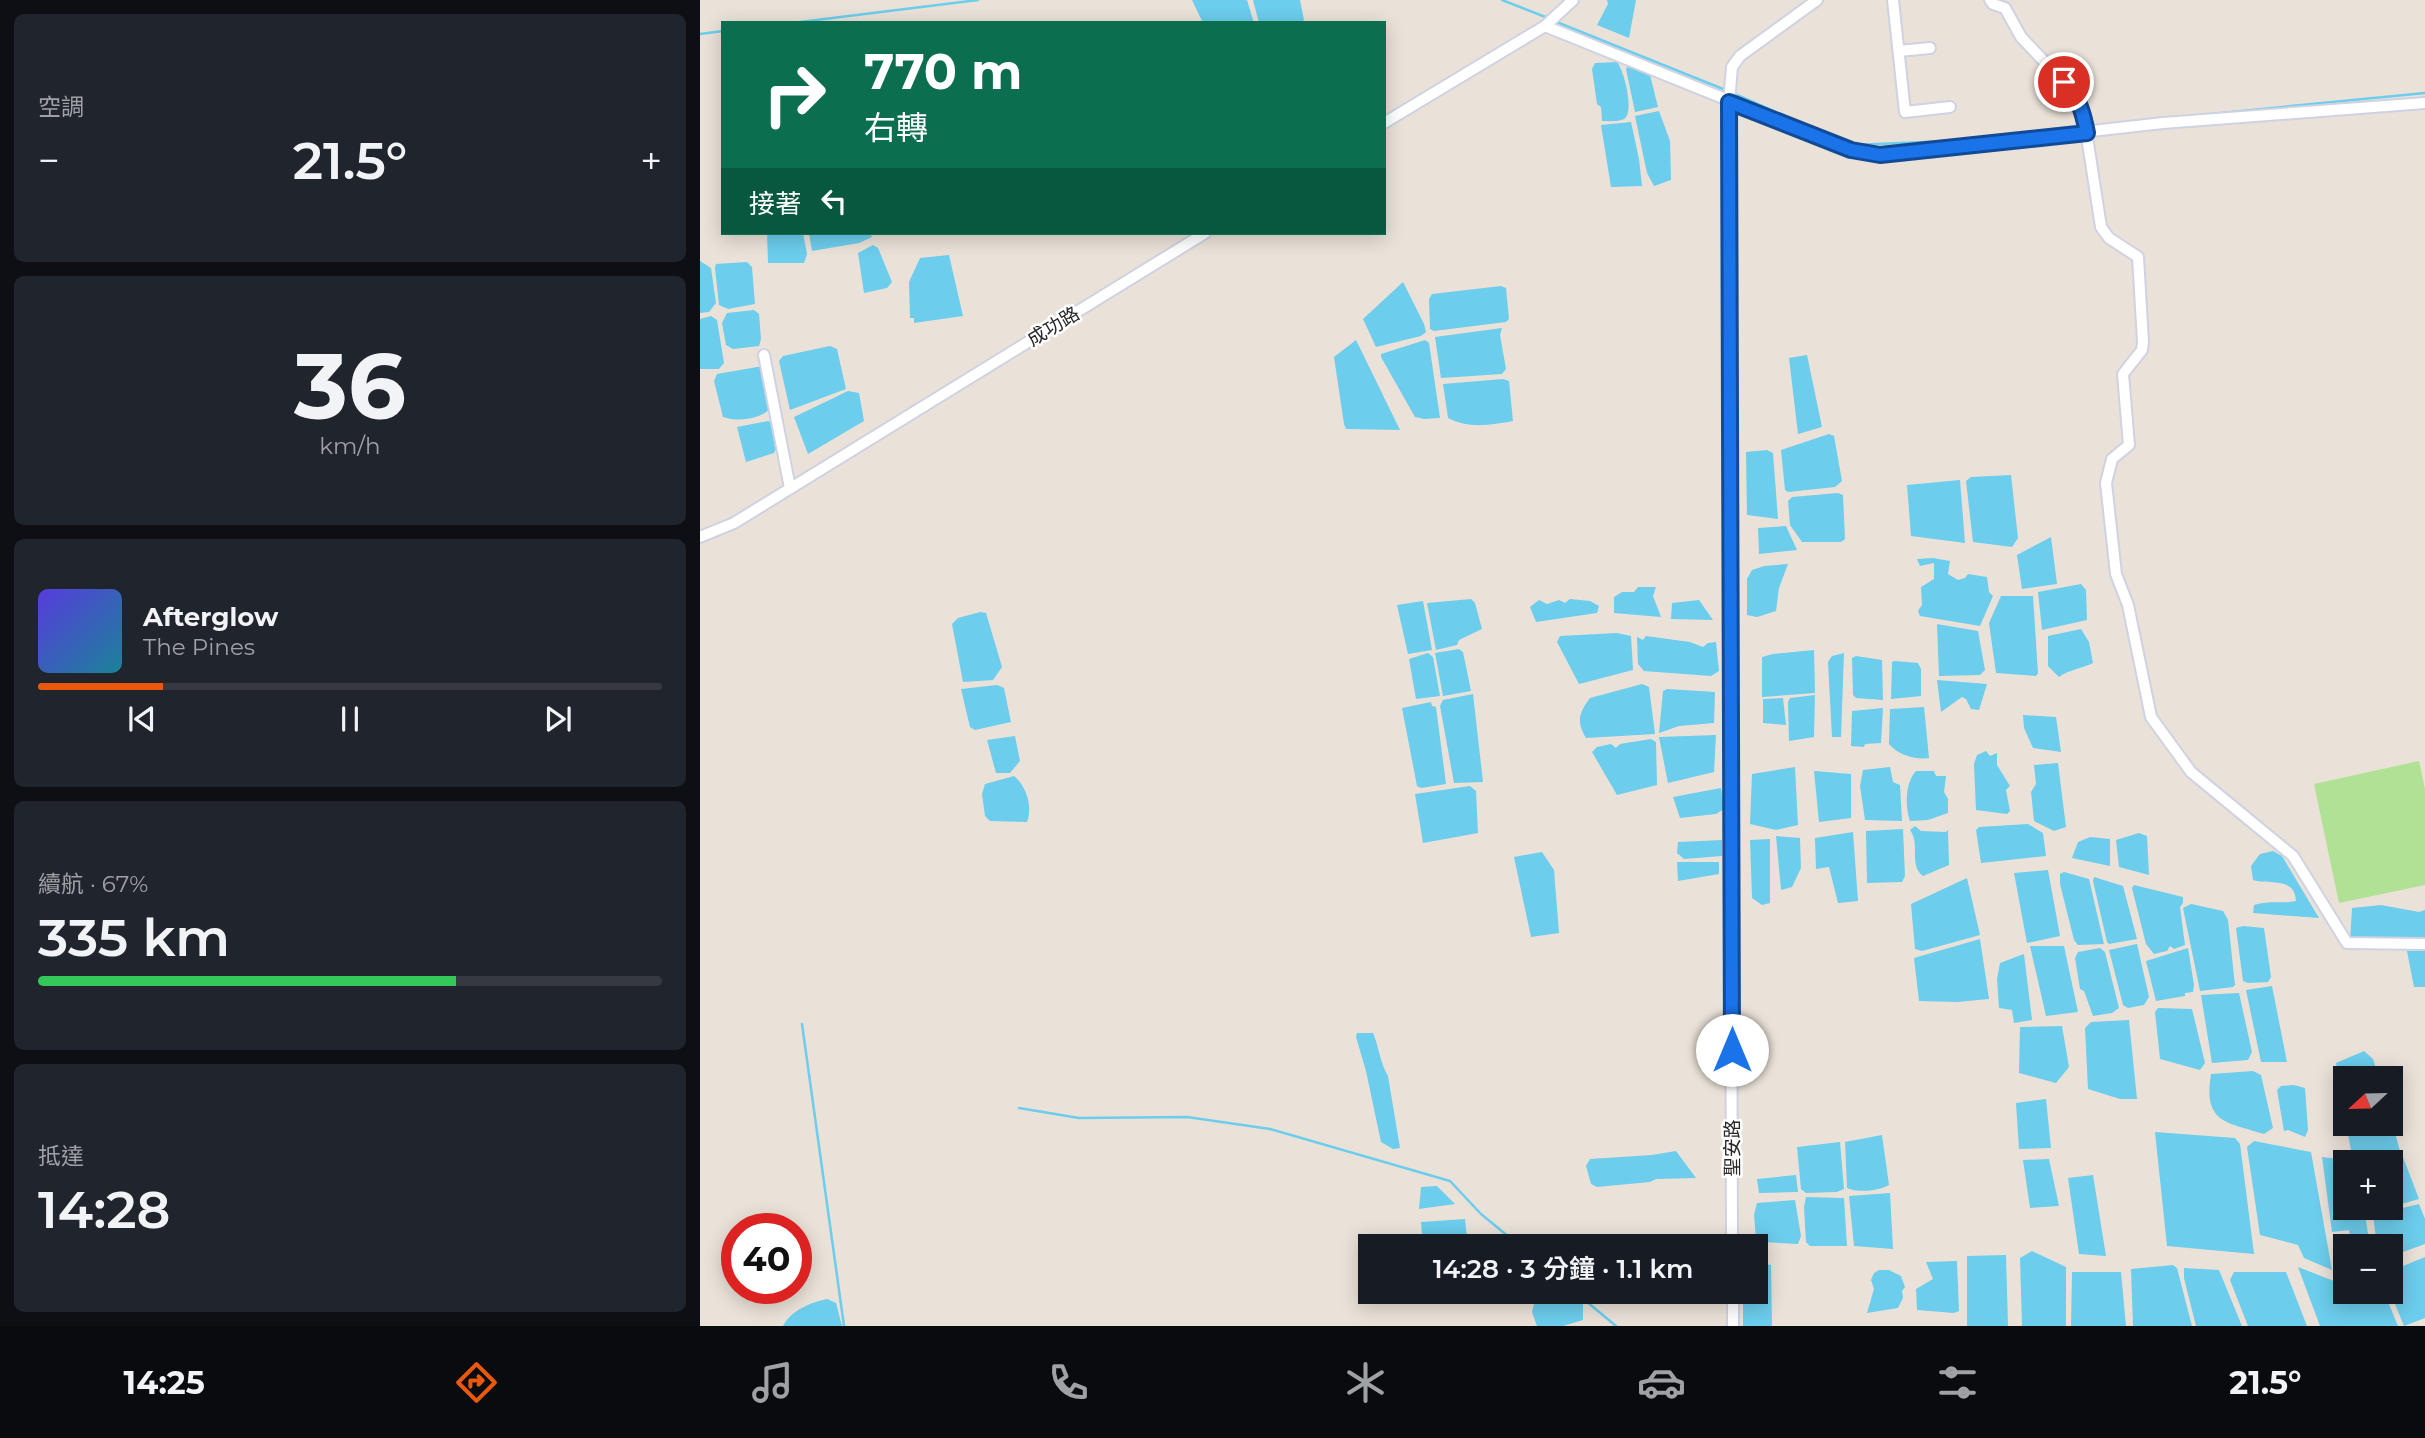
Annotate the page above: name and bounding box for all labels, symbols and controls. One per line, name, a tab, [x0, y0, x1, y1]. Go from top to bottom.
text: 770 m	[864, 42, 1022, 101]
icon: right	[749, 49, 840, 140]
pin	[2034, 52, 2094, 112]
icon: arrive	[2045, 63, 2083, 101]
text: 空調	[38, 93, 84, 121]
text: 右轉	[864, 108, 928, 147]
text: 21.5°	[293, 129, 407, 192]
text: −	[38, 137, 60, 184]
text: +	[640, 137, 662, 184]
icon: left	[815, 182, 853, 220]
text: 接著	[749, 188, 801, 220]
street label: 成功路	[1023, 302, 1084, 351]
text: 36	[294, 331, 406, 442]
text: km/h	[319, 432, 381, 460]
text: Afterglow	[143, 601, 278, 633]
text: The Pines	[143, 633, 255, 661]
icon: previous	[123, 700, 161, 738]
icon: pause	[331, 700, 369, 738]
icon: next	[539, 700, 577, 738]
text: 續航 · 67%	[38, 870, 148, 898]
text: 335 km	[38, 906, 230, 969]
position arrow	[1695, 1013, 1769, 1087]
north arrow	[2333, 1066, 2403, 1136]
map controls	[2333, 1066, 2403, 1304]
street label: 聖安路	[1721, 1119, 1744, 1177]
text: 抵達	[38, 1142, 84, 1170]
button: +	[2333, 1150, 2403, 1220]
text: 14:28	[38, 1178, 170, 1241]
speed limit sign: 40	[721, 1213, 812, 1304]
button: −	[2333, 1234, 2403, 1304]
text: 14:28 · 3 分鐘 · 1.1 km	[1433, 1253, 1693, 1285]
icon: directions	[452, 1358, 501, 1407]
icon: music	[748, 1358, 797, 1407]
icon: phone	[1044, 1358, 1093, 1407]
icon: climate	[1341, 1358, 1390, 1407]
icon: car	[1637, 1358, 1686, 1407]
icon: filters	[1933, 1358, 1982, 1407]
text: 14:25	[124, 1363, 205, 1402]
text: 21.5°	[2229, 1363, 2301, 1402]

